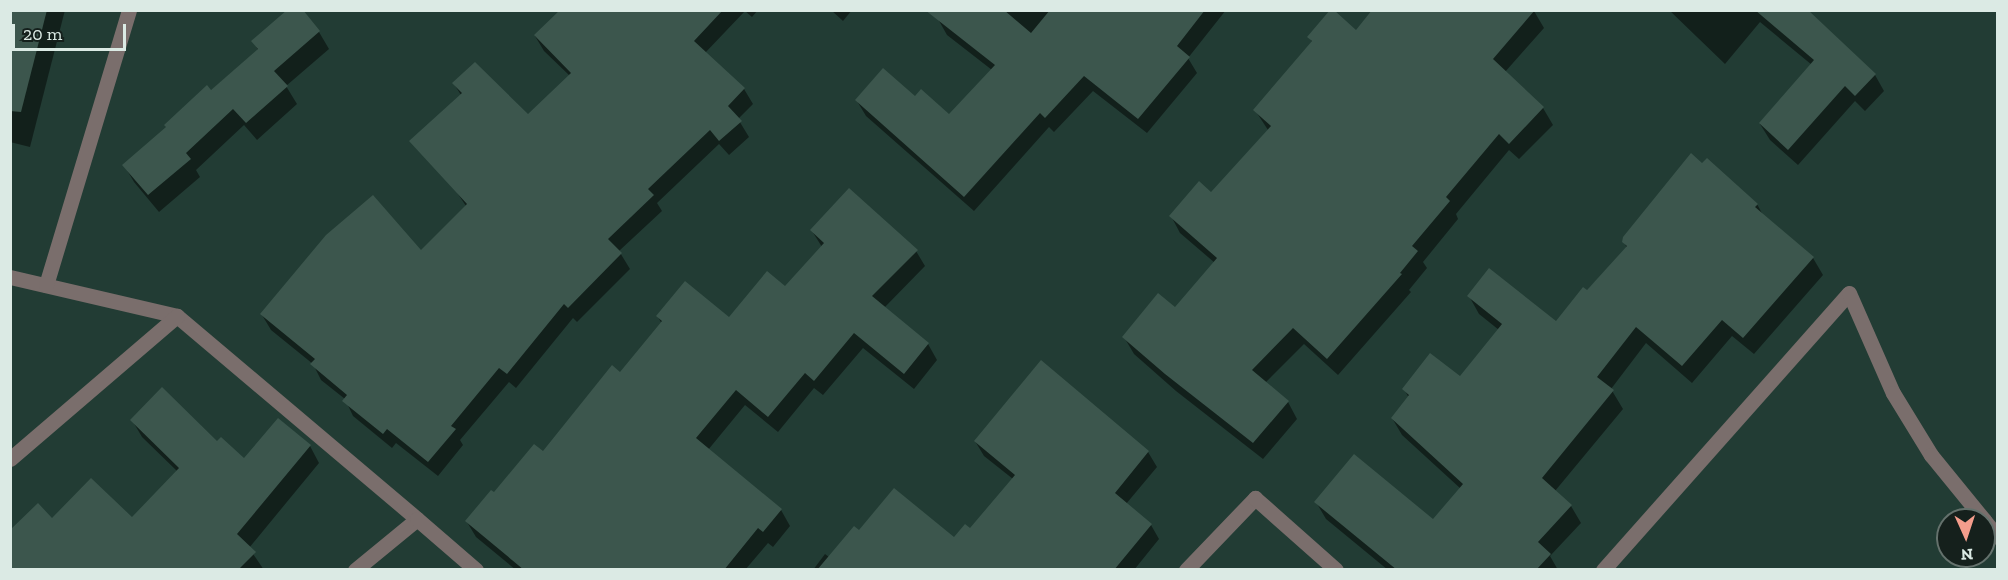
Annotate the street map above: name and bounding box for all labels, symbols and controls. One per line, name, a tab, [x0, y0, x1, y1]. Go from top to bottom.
scale bar	[15, 12, 129, 50]
text: 20 m	[23, 23, 62, 45]
north arrow	[1936, 508, 1996, 568]
text: N	[1960, 545, 1973, 564]

